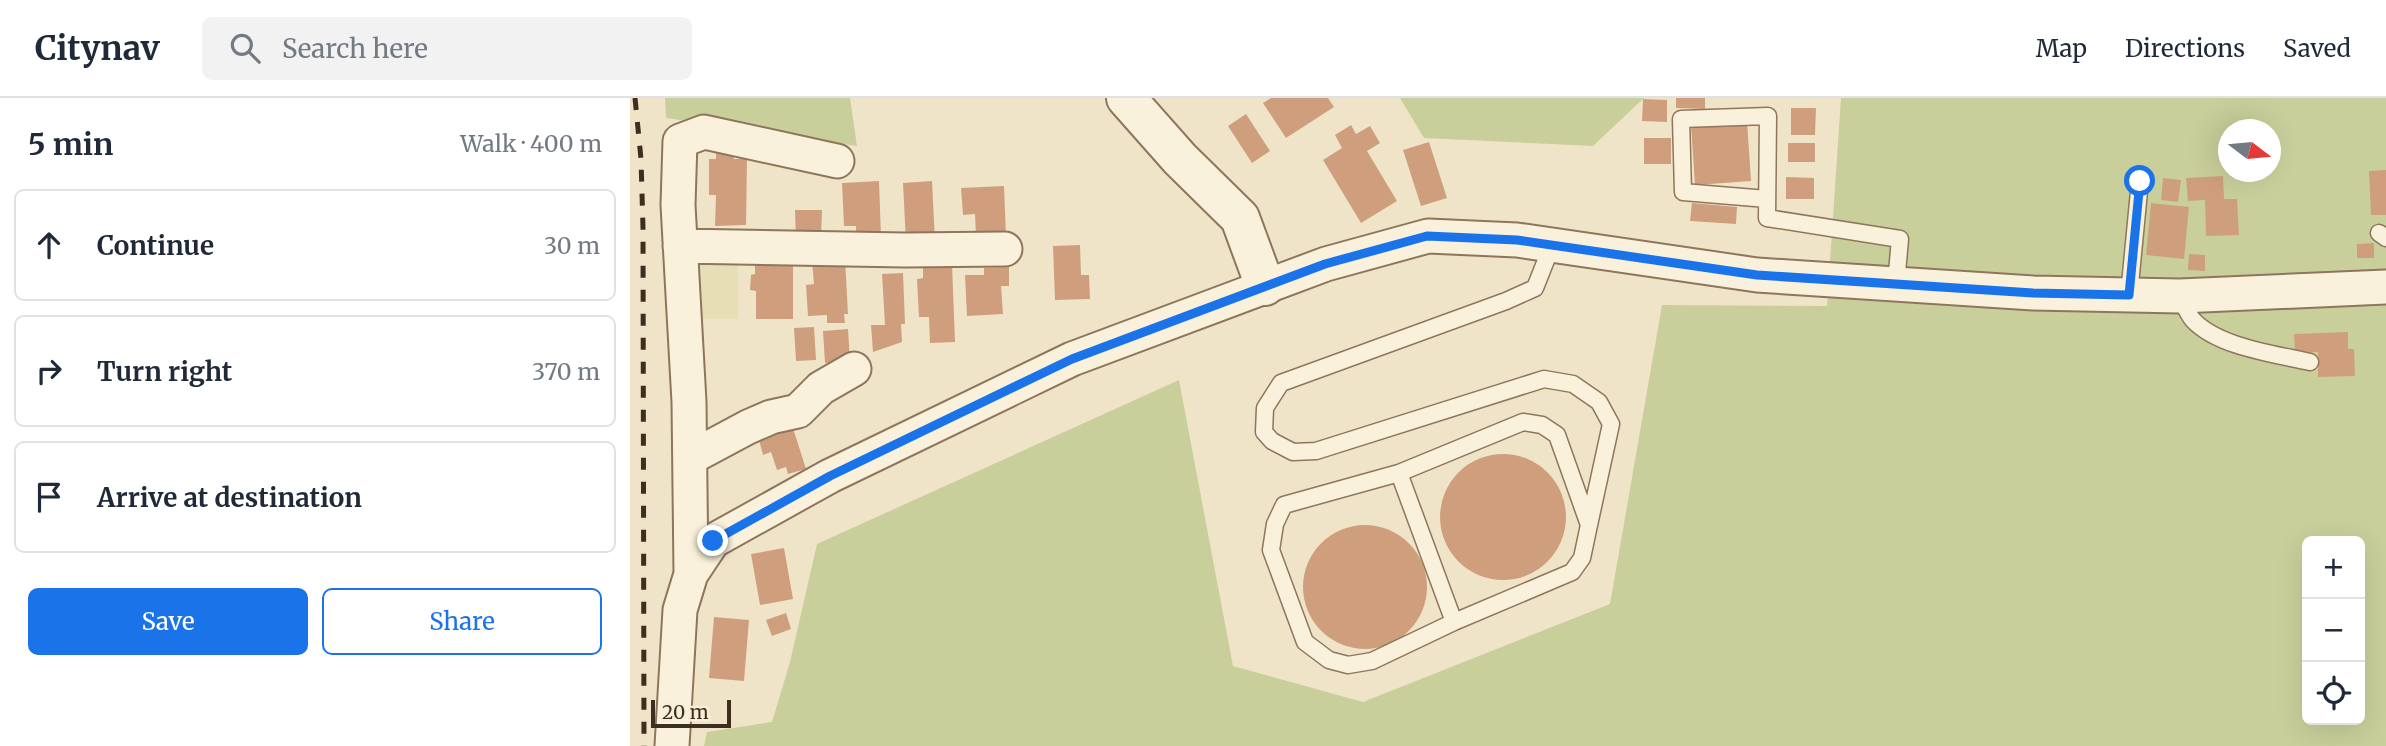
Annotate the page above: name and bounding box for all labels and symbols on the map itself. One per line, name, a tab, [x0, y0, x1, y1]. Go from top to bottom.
north arrow	[2218, 119, 2281, 182]
route start	[2124, 165, 2155, 196]
route end	[697, 525, 728, 556]
scale bar	[651, 697, 732, 729]

